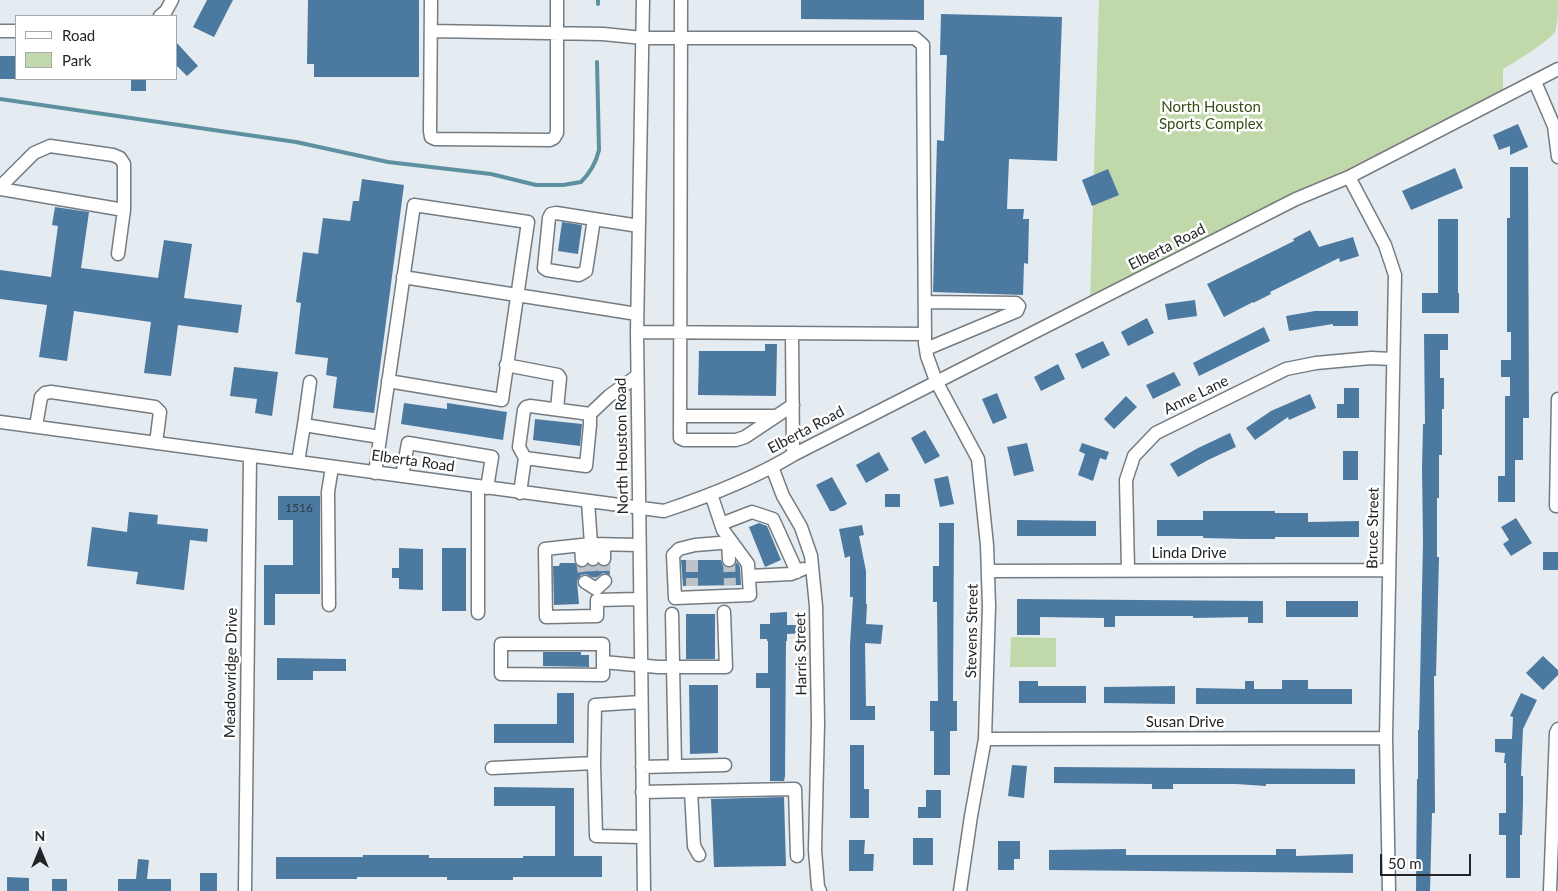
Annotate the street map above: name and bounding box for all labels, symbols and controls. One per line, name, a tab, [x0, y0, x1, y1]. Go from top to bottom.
legend	[15, 15, 178, 80]
text: Road	[62, 26, 95, 44]
text: Park	[62, 51, 91, 69]
park label: North Houston Sports Complex	[1159, 98, 1263, 133]
street label: Elberta Road	[1126, 220, 1208, 274]
street label: Anne Lane	[1161, 372, 1231, 418]
street label: North Houston Road	[612, 378, 632, 514]
street label: Elberta Road	[765, 402, 847, 458]
street label: Elberta Road	[370, 446, 456, 476]
street label: Bruce Street	[1363, 487, 1383, 569]
house number: 1516	[285, 501, 313, 515]
street label: Linda Drive	[1151, 544, 1227, 562]
street label: Stevens Street	[962, 584, 982, 678]
street label: Meadowridge Drive	[221, 608, 241, 738]
street label: Harris Street	[791, 612, 811, 696]
street label: Susan Drive	[1146, 713, 1224, 731]
north arrow	[15, 826, 65, 876]
text: N	[35, 827, 45, 844]
scale bar	[1383, 844, 1474, 876]
text: 50 m	[1388, 854, 1422, 872]

